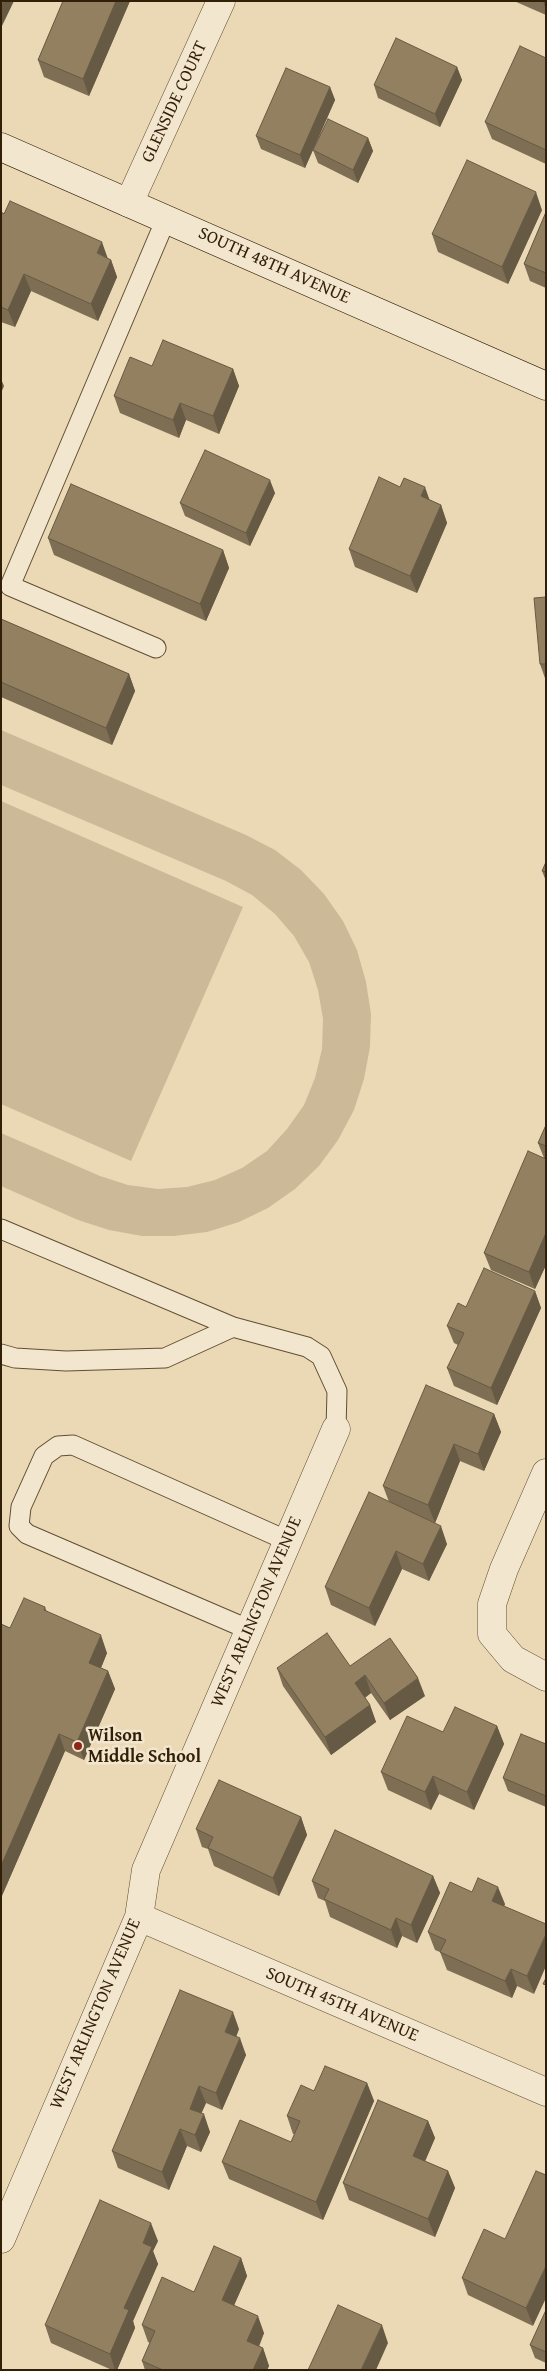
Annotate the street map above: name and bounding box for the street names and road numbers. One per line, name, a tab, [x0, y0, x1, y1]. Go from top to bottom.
street label: GLENSIDE COURT	[137, 38, 213, 166]
street label: SOUTH 48TH AVENUE	[195, 223, 353, 309]
street label: WEST ARLINGTON AVENUE	[207, 1513, 307, 1711]
street label: WEST ARLINGTON AVENUE	[46, 1915, 146, 2113]
street label: SOUTH 45TH AVENUE	[262, 1963, 422, 2047]

